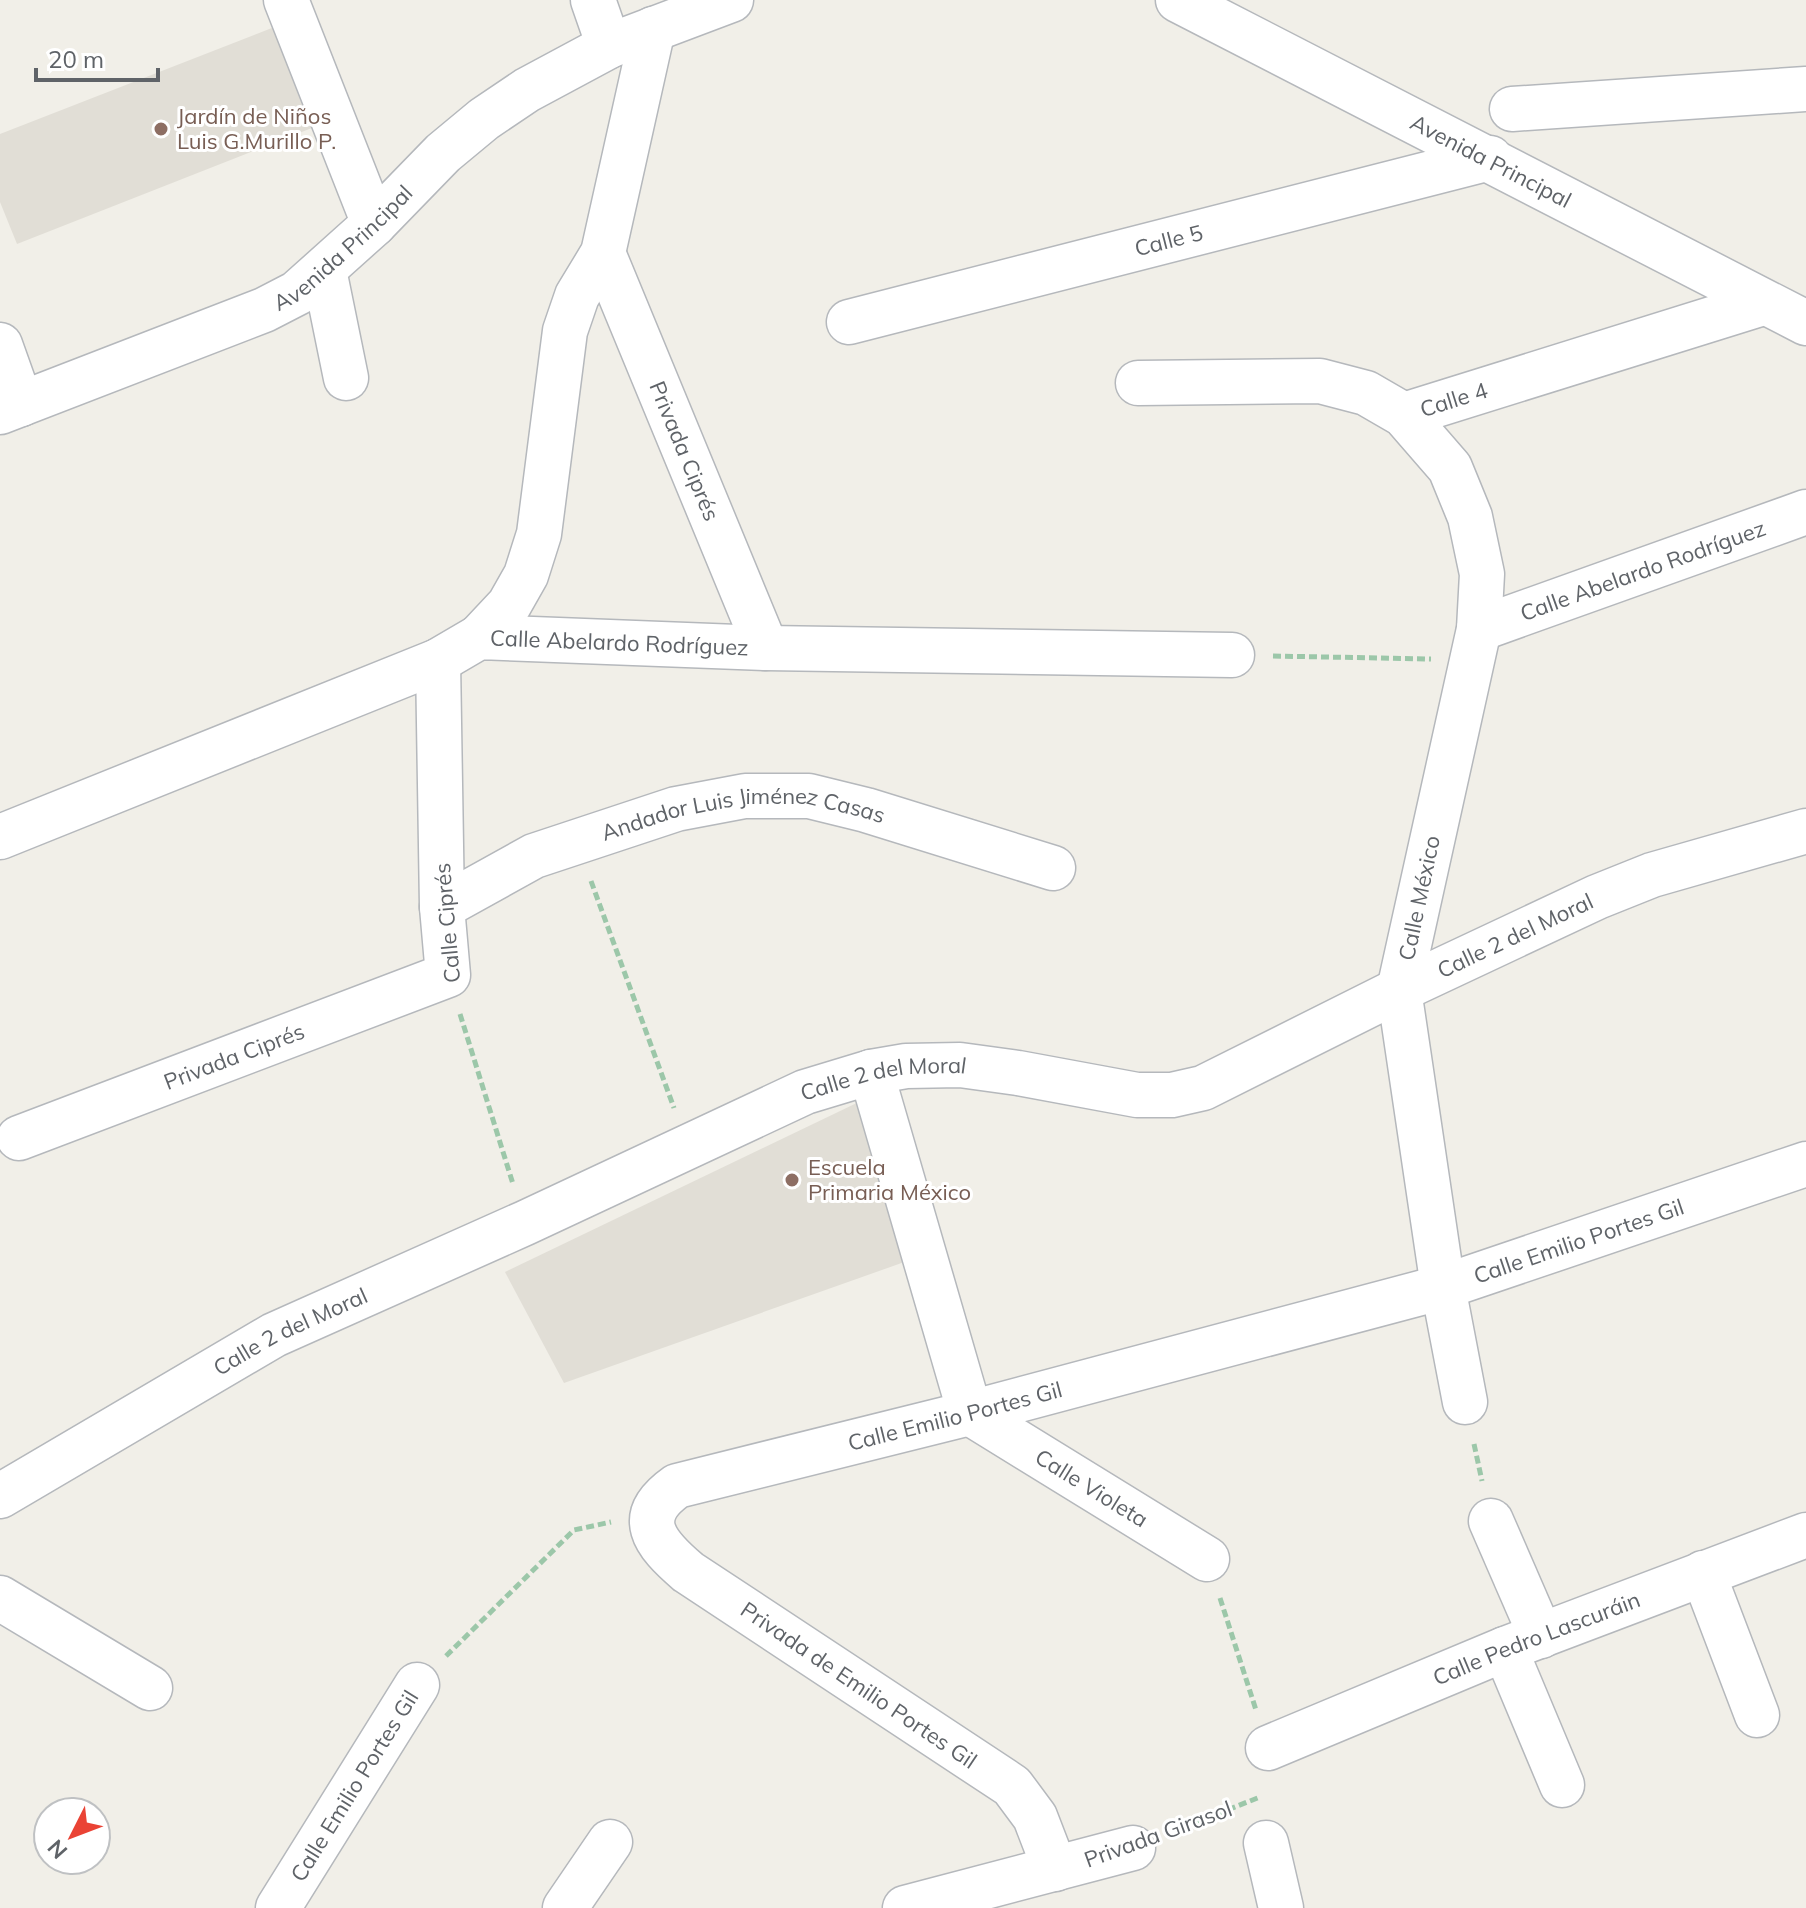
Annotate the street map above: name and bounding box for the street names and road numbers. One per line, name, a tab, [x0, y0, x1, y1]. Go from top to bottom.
street label: Avenida Principal	[1406, 108, 1576, 214]
street label: Avenida Principal	[268, 179, 418, 317]
street label: Calle 5	[1132, 218, 1206, 262]
street label: Calle 4	[1416, 376, 1491, 423]
street label: Privada Ciprés	[643, 377, 726, 525]
street label: Calle Abelardo Rodríguez	[1516, 514, 1769, 627]
street label: Calle Abelardo Rodríguez	[490, 623, 749, 661]
street label: Andador Luis Jiménez Casas	[598, 782, 889, 847]
street label: Calle México	[1392, 833, 1446, 963]
street label: Calle Ciprés	[428, 862, 466, 984]
street label: Calle 2 del Moral	[1433, 887, 1598, 984]
street label: Privada Ciprés	[160, 1017, 308, 1096]
street label: Calle 2 del Moral	[797, 1051, 968, 1107]
street label: Calle Emilio Portes Gil	[1470, 1192, 1687, 1290]
street label: Calle 2 del Moral	[208, 1281, 372, 1382]
street label: Calle Emilio Portes Gil	[845, 1375, 1065, 1457]
street label: Calle Violeta	[1030, 1443, 1153, 1533]
street label: Calle Pedro Lascuráin	[1429, 1585, 1644, 1692]
street label: Privada de Emilio Portes Gil	[736, 1595, 982, 1775]
street label: Calle Emilio Portes Gil	[284, 1685, 424, 1887]
street label: Privada Girasol	[1080, 1794, 1236, 1874]

